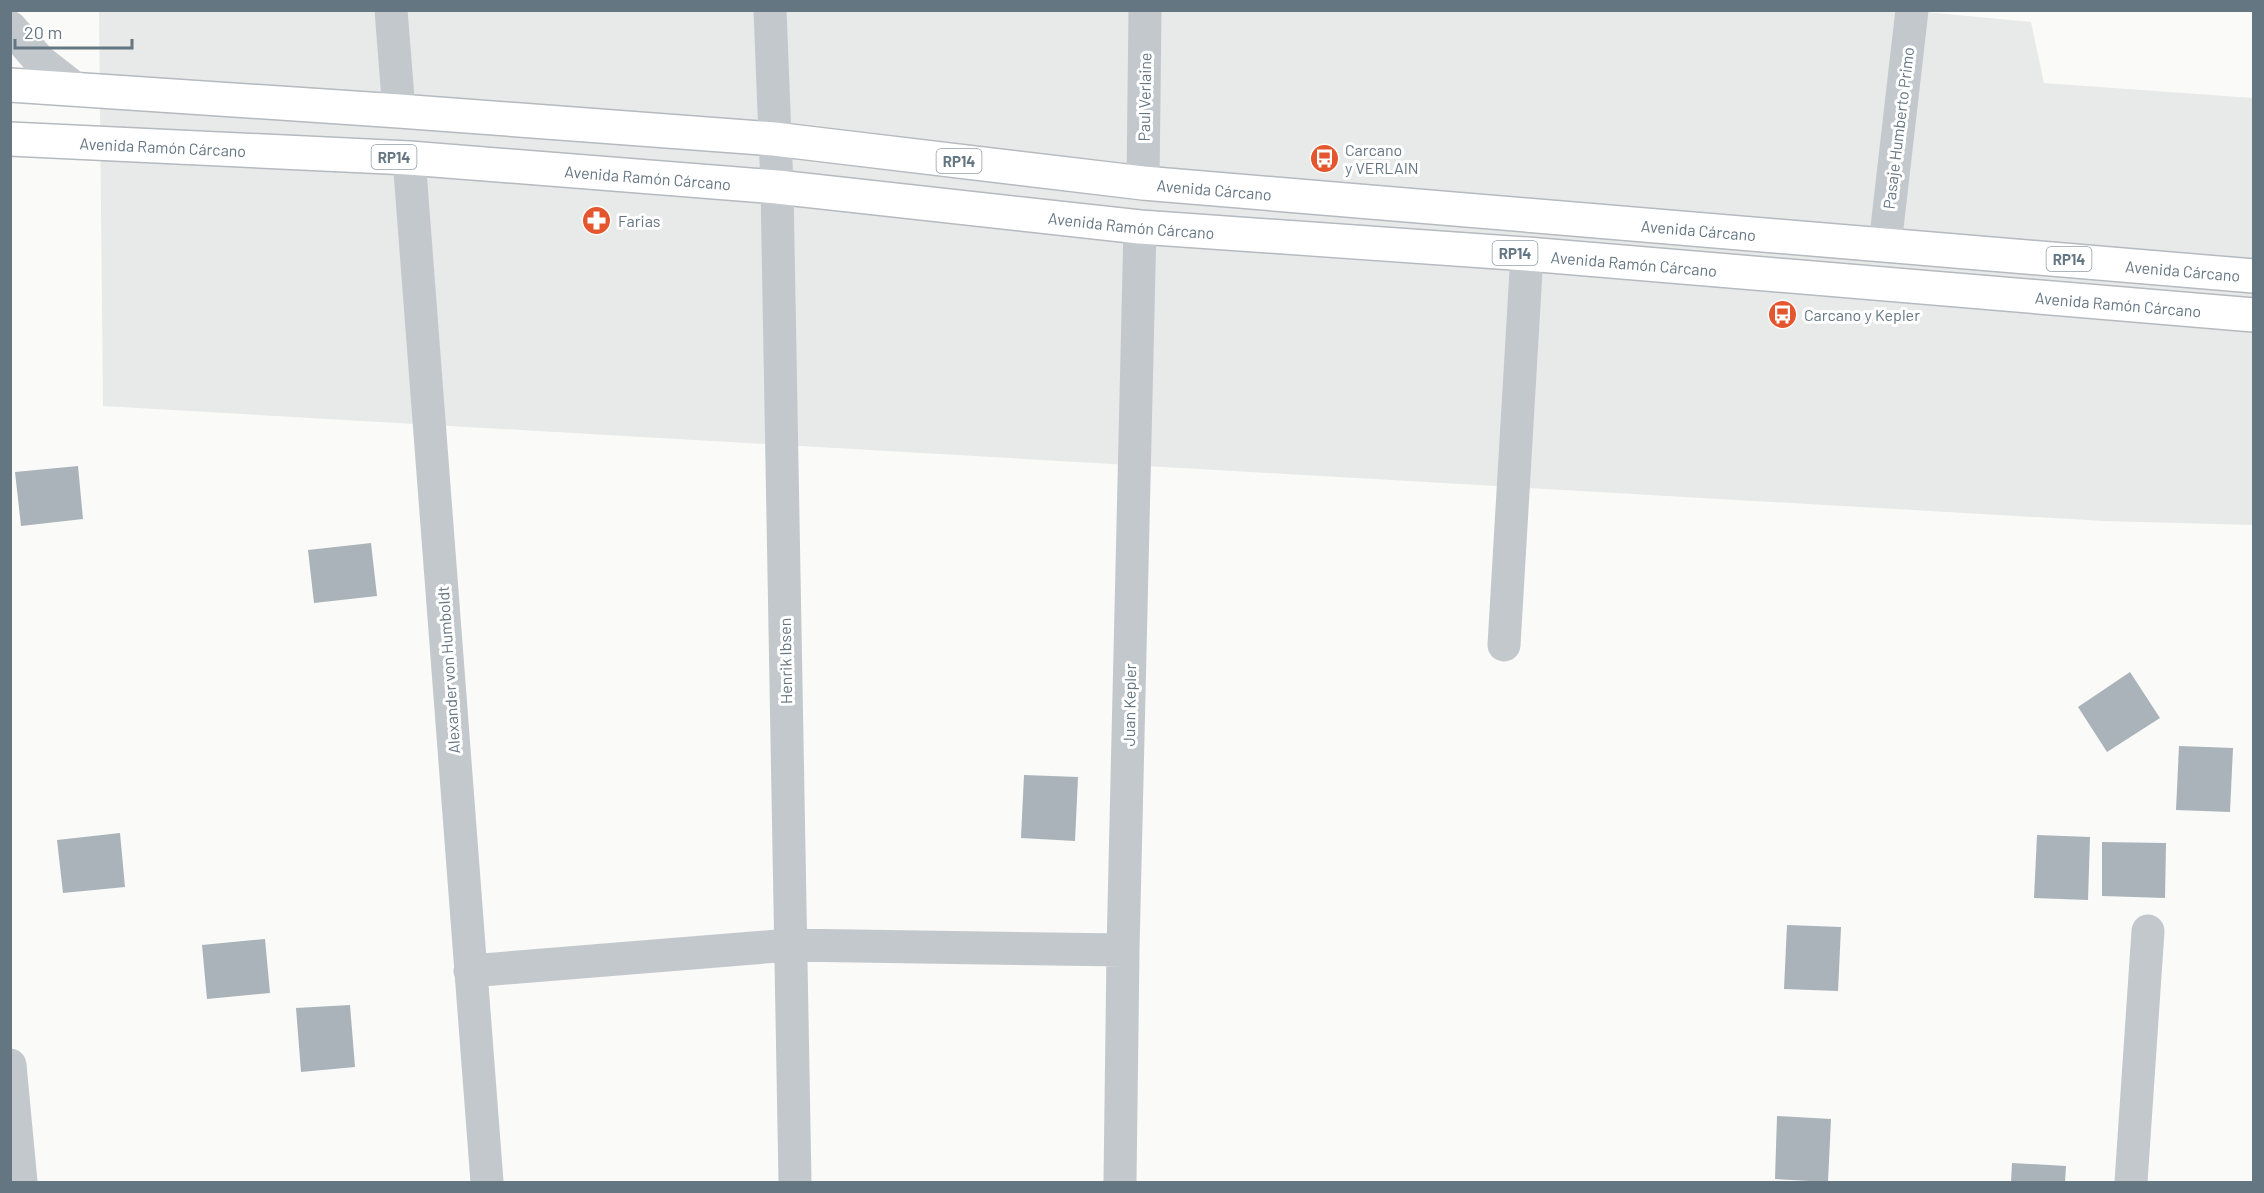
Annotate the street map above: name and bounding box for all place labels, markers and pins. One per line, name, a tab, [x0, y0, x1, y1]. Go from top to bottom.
place label: Carcano y VERLAIN	[1345, 140, 1419, 177]
bus stop icon: Carcano y VERLAIN	[1308, 142, 1340, 174]
pharmacy icon: Farias	[581, 204, 613, 236]
place label: Farias	[618, 211, 661, 230]
bus stop icon: Carcano y Kepler	[1767, 298, 1799, 330]
place label: Carcano y Kepler	[1804, 305, 1920, 324]

